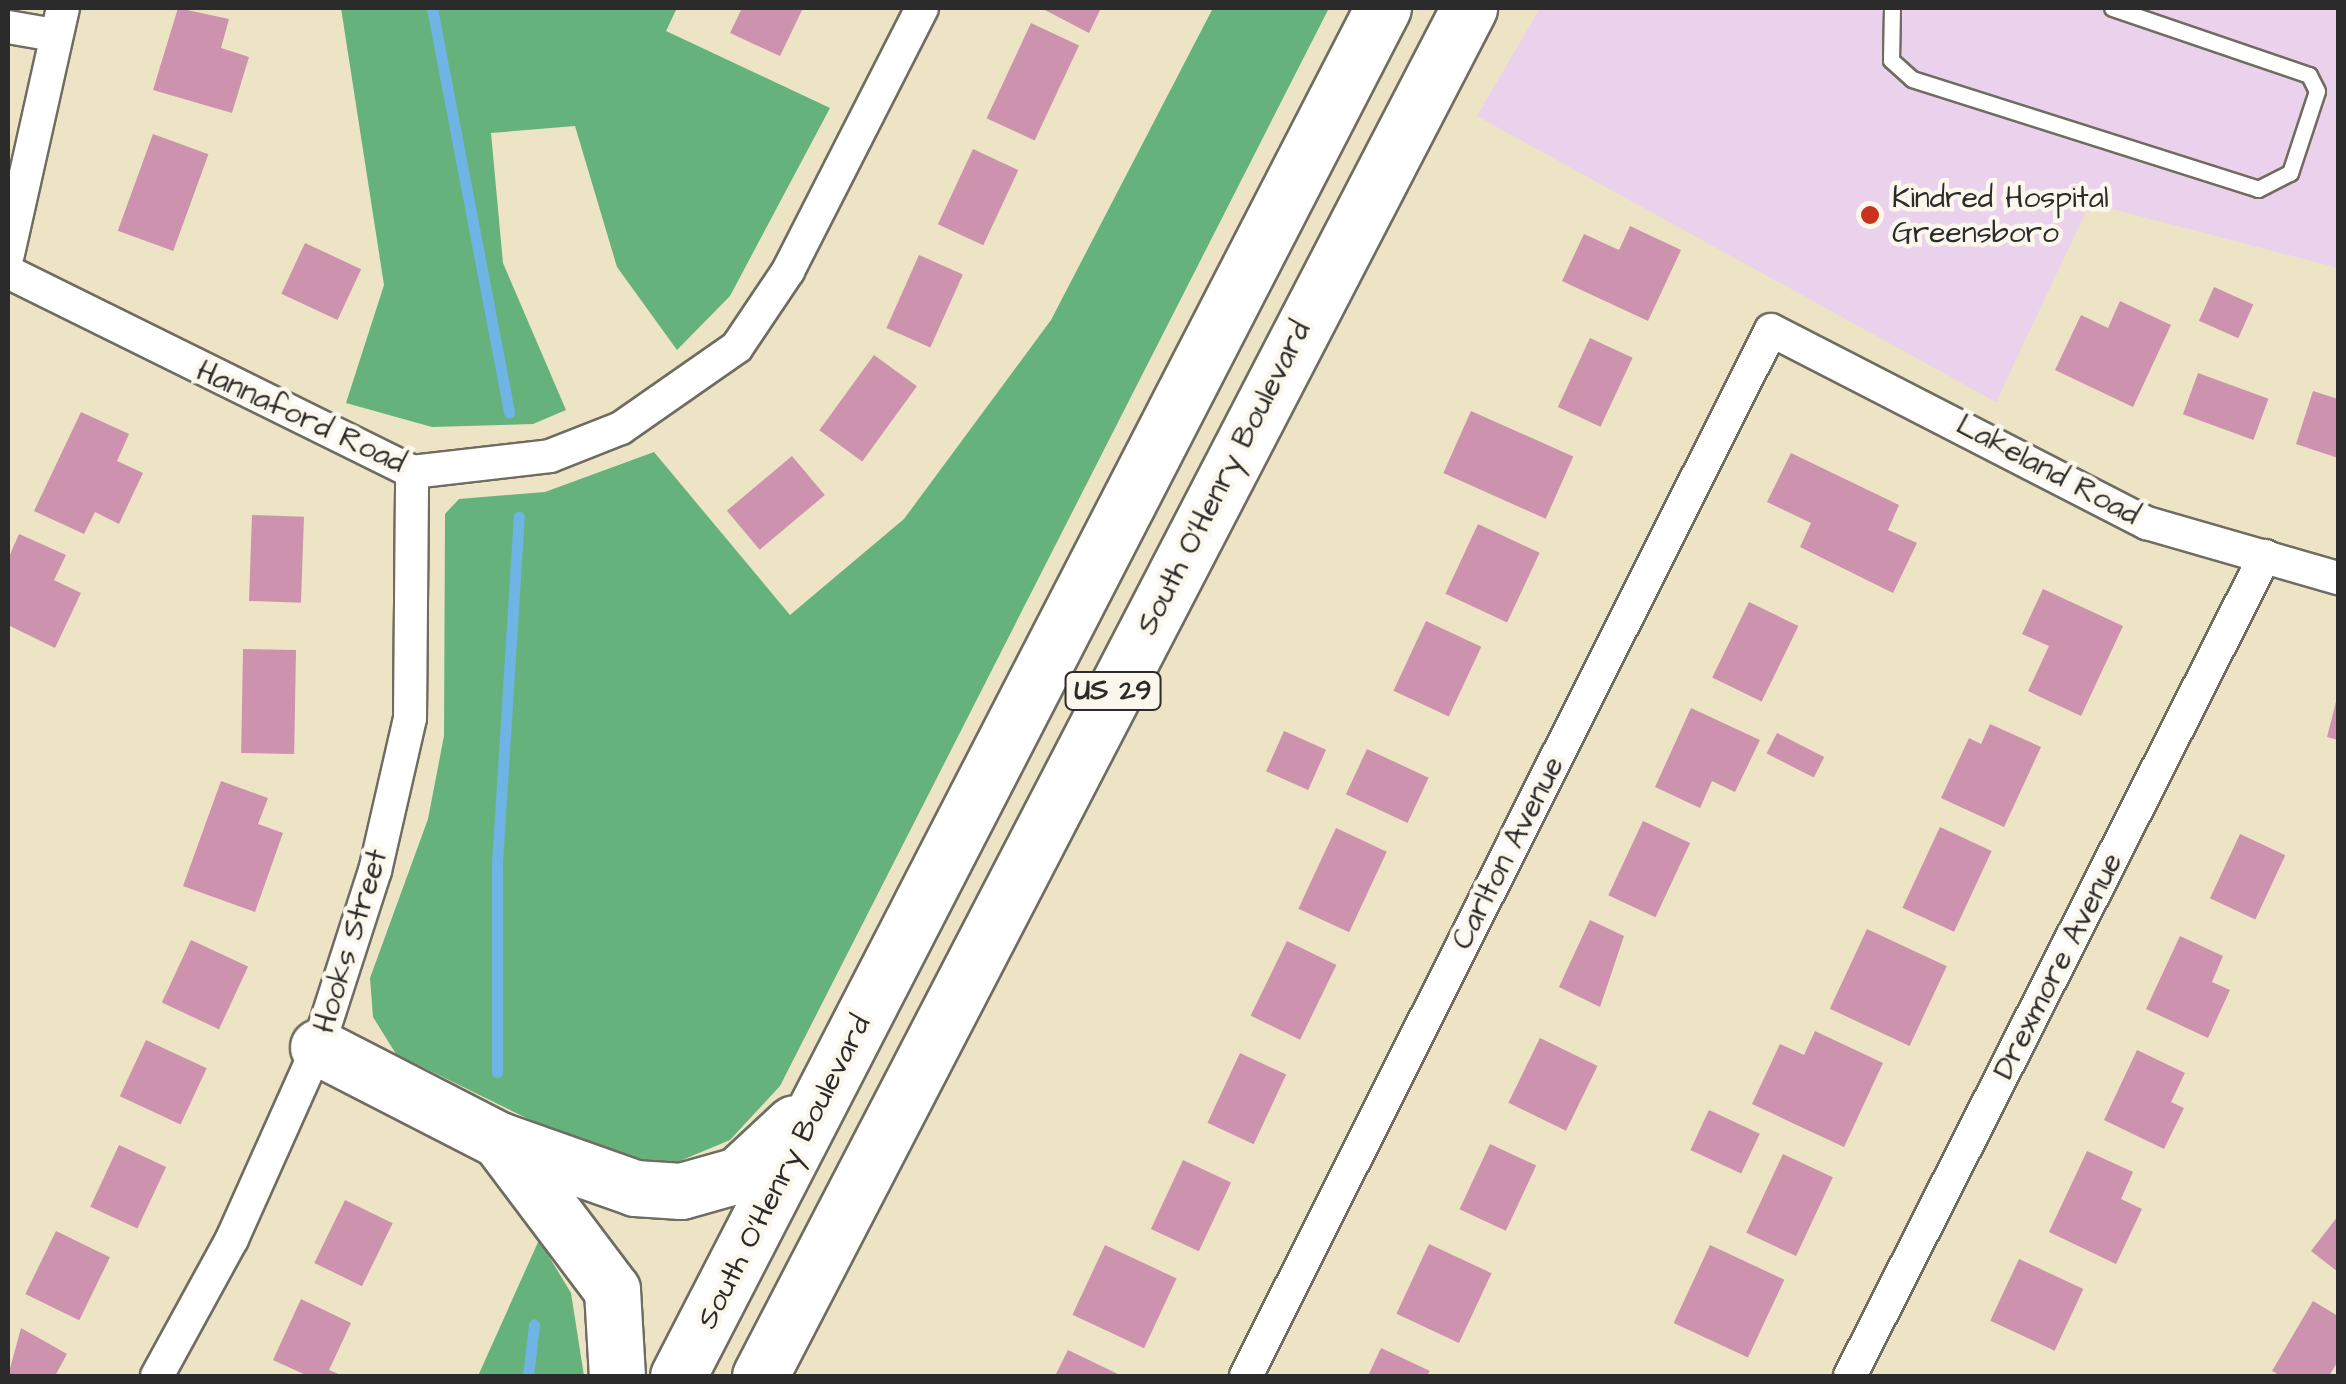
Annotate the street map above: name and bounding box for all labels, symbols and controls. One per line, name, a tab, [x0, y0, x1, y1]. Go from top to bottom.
place label: Kindred Hospital Greensboro	[1892, 180, 2109, 250]
marker: Kindred Hospital Greensboro	[1857, 202, 1883, 228]
street label: South O'Henry Boulevard	[1129, 315, 1319, 641]
street label: Hannaford Road	[191, 353, 411, 481]
street label: Lakeland Road	[1950, 407, 2146, 533]
road number: US 29	[1063, 668, 1163, 714]
street label: Carlton Avenue	[1444, 751, 1572, 955]
street label: Hooks Street	[306, 845, 396, 1037]
street label: Drexmore Avenue	[1985, 847, 2131, 1085]
street label: South O'Henry Boulevard	[689, 1009, 879, 1335]

